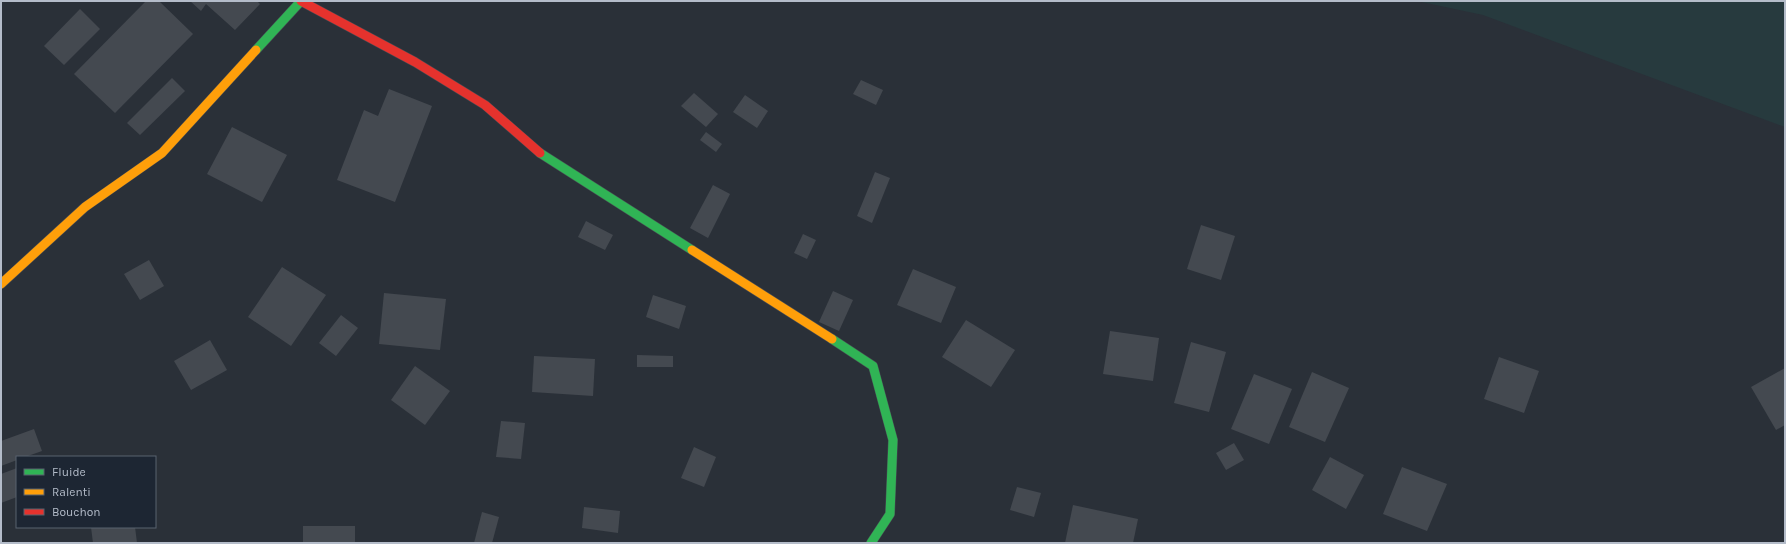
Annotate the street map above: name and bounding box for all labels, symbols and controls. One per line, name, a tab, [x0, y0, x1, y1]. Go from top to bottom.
legend	[16, 456, 156, 528]
text: Fluide	[52, 465, 86, 479]
text: Ralenti	[52, 485, 91, 499]
text: Bouchon	[52, 505, 101, 519]

